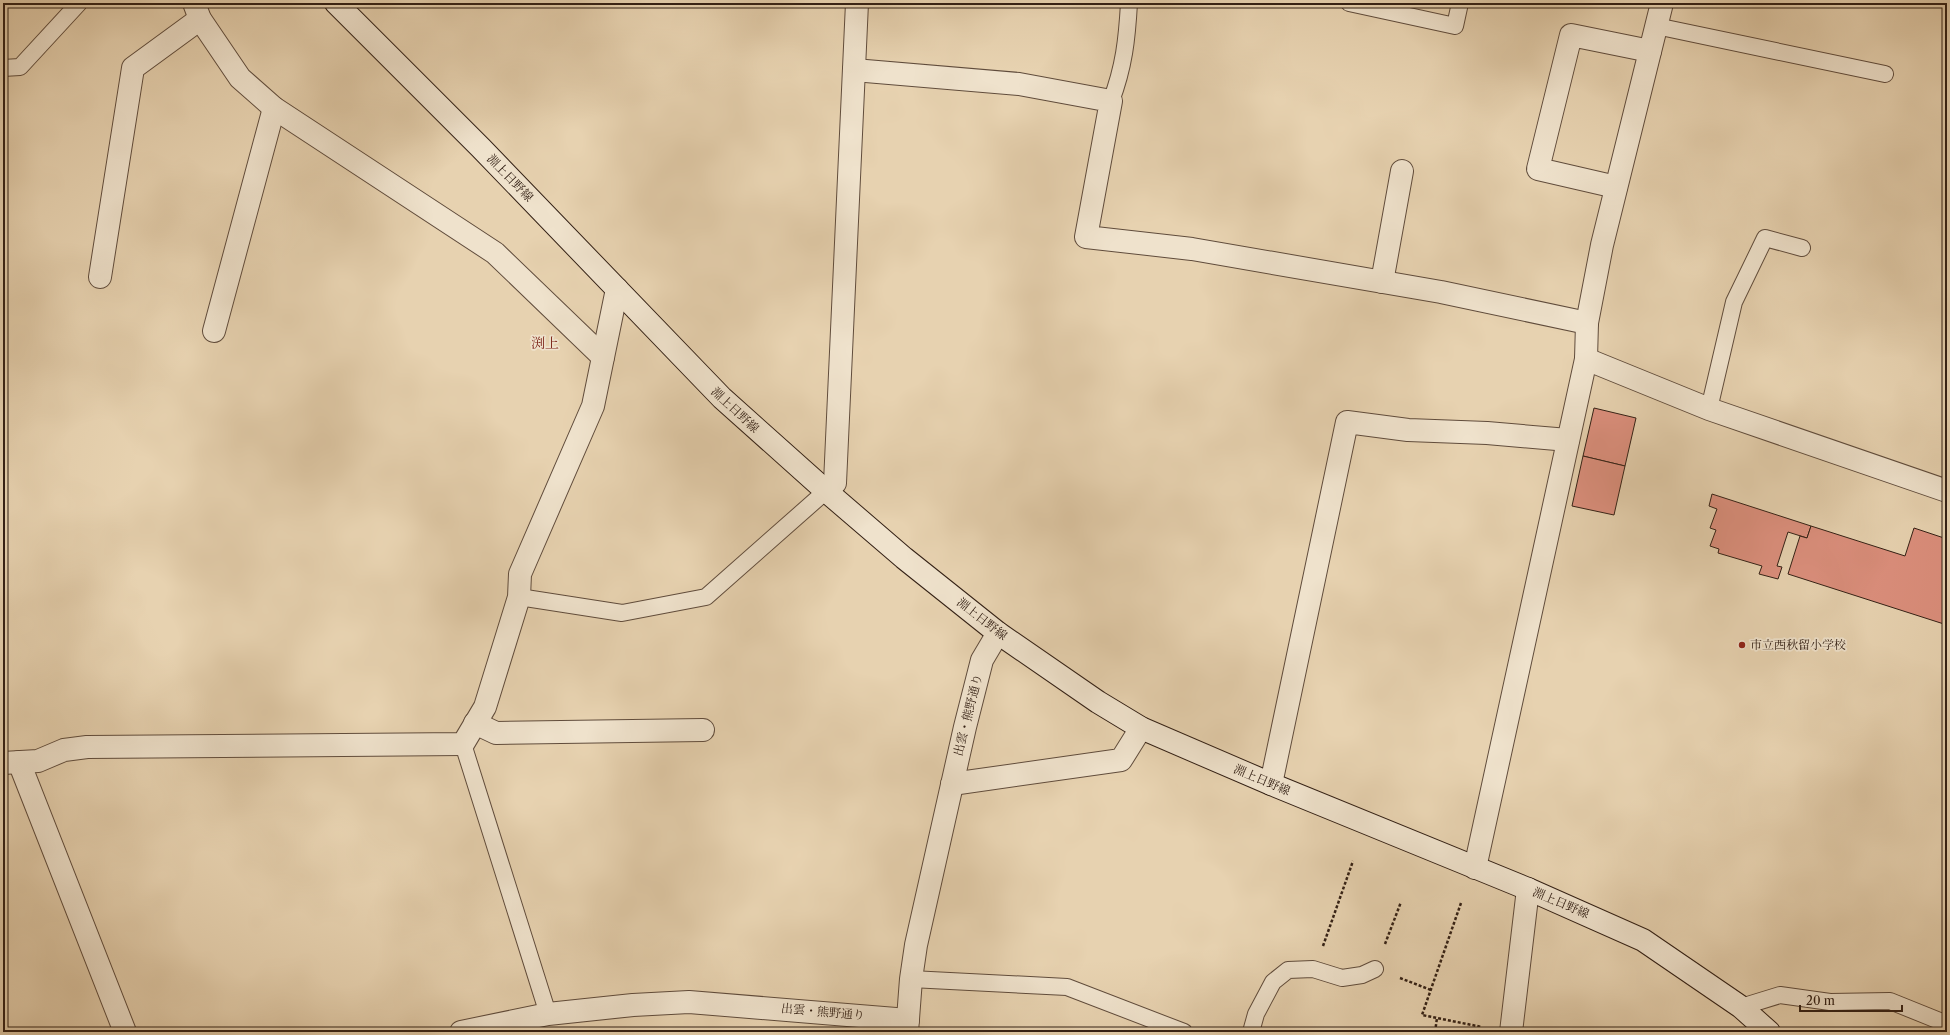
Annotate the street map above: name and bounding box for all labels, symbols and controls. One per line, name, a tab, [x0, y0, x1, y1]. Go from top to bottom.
street label: 淵上日野線	[484, 151, 537, 204]
district label: 渕上	[531, 334, 559, 352]
street label: 淵上日野線	[708, 384, 762, 436]
street label: 淵上日野線	[954, 594, 1011, 643]
place label: 市立西秋留小学校	[1750, 637, 1846, 652]
marker: 市立西秋留小学校	[1737, 640, 1747, 650]
street label: 出雲・熊野通り	[950, 672, 985, 757]
street label: 淵上日野線	[1232, 761, 1293, 798]
street label: 淵上日野線	[1531, 884, 1592, 921]
scale bar	[1800, 987, 1902, 1013]
text: 20 m	[1806, 993, 1835, 1008]
street label: 出雲・熊野通り	[781, 1000, 866, 1023]

